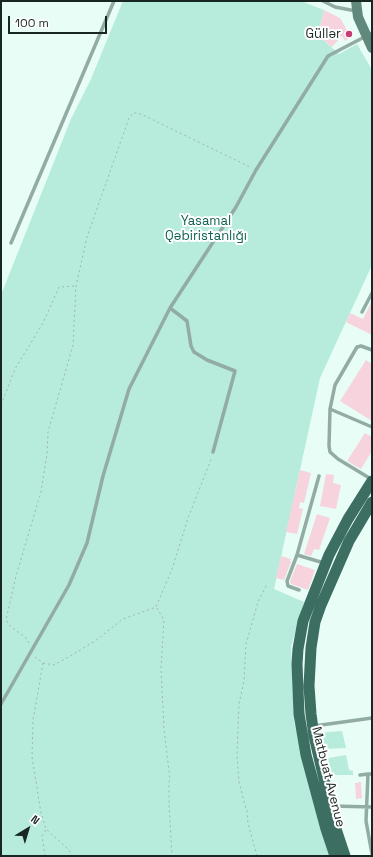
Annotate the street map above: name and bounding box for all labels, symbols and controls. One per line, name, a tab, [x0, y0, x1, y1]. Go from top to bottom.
scale bar	[10, 8, 109, 34]
text: 100 m	[15, 15, 49, 31]
place label: Güllər	[305, 26, 341, 42]
marker: Güllər	[344, 29, 354, 39]
park label: Yasamal Qəbiristanlığı	[165, 213, 247, 244]
street label: Matbuat Avenue	[308, 725, 348, 829]
north arrow	[8, 809, 48, 849]
text: N	[28, 812, 43, 827]

